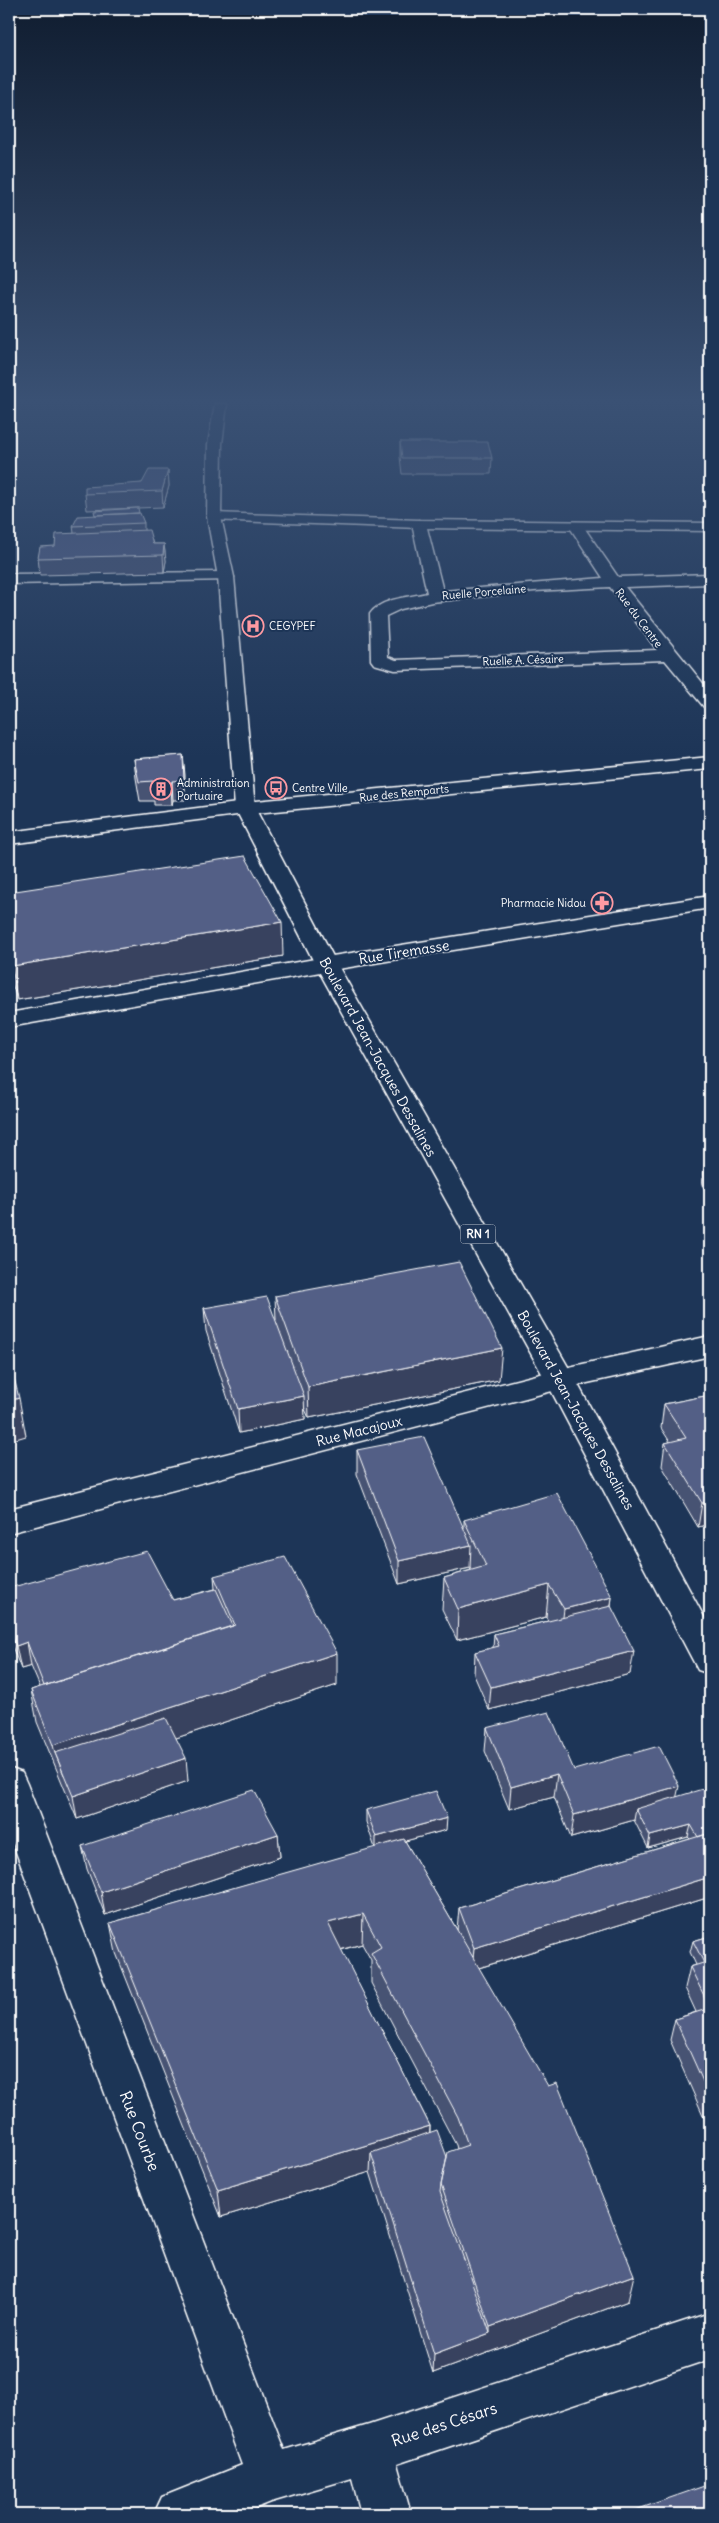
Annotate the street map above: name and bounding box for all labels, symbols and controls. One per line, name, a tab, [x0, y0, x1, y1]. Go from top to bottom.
street label: Ruelle Porcelaine	[441, 581, 527, 603]
street label: Rue du Centre	[612, 586, 666, 650]
hospital icon: CEGYPEF	[241, 614, 265, 638]
place label: CEGYPEF	[269, 619, 316, 633]
street label: Ruelle A. Césaire	[482, 652, 564, 668]
place label: Administration Portuaire	[177, 776, 250, 803]
bus stop icon: Centre Ville	[264, 776, 288, 800]
building icon: Administration Portuaire	[149, 777, 173, 801]
place label: Centre Ville	[292, 781, 348, 795]
street label: Rue des Remparts	[359, 781, 449, 805]
pharmacy icon: Pharmacie Nidou	[590, 891, 614, 915]
place label: Pharmacie Nidou	[501, 896, 587, 910]
street label: Rue Tiremasse	[357, 936, 451, 968]
street label: Boulevard Jean-Jacques Dessalines	[316, 954, 440, 1160]
road number: RN 1	[460, 1224, 496, 1244]
street label: Boulevard Jean-Jacques Dessalines	[514, 1307, 638, 1513]
street label: Rue Macajoux	[314, 1412, 404, 1450]
street label: Rue Courbe	[116, 2088, 164, 2174]
street label: Rue des Césars	[389, 2398, 499, 2450]

